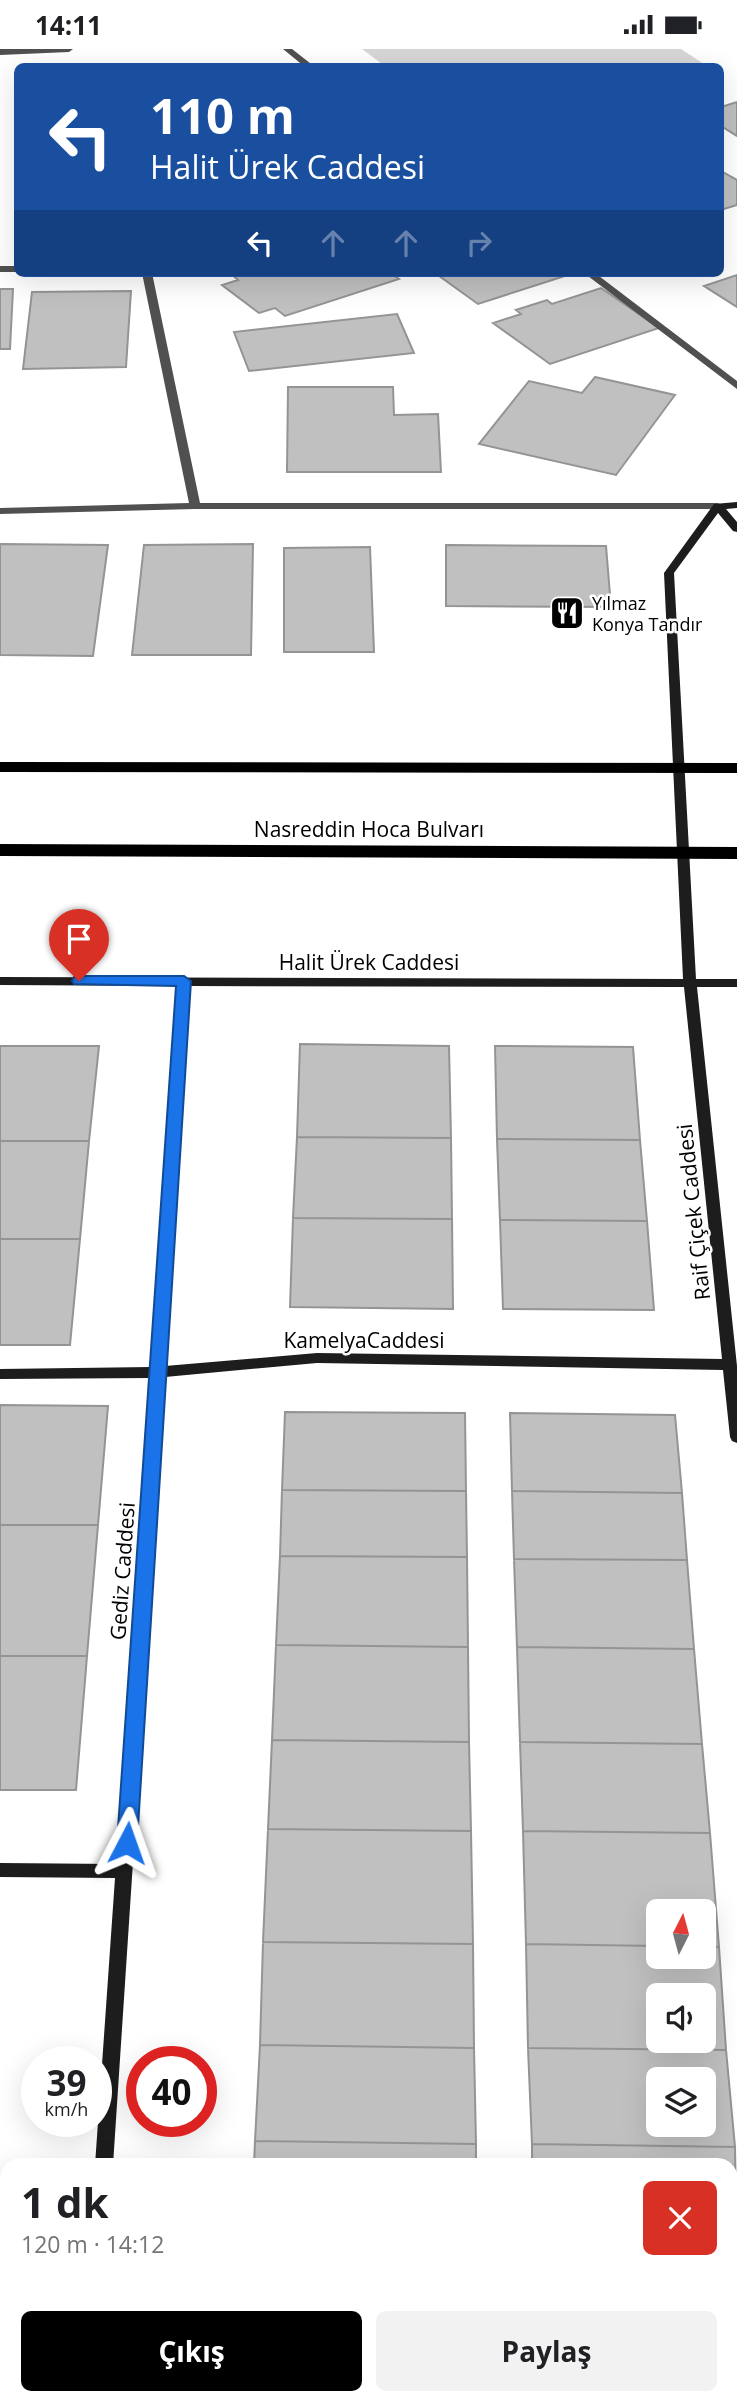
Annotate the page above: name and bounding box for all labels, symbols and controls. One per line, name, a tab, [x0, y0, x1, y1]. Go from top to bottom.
text: 14:11	[35, 7, 102, 43]
text: 110 m	[150, 82, 295, 148]
icon: left	[35, 91, 126, 182]
text: Halit Ürek Caddesi	[150, 145, 425, 188]
icon: left	[241, 224, 279, 262]
icon: ahead	[314, 224, 352, 262]
icon: ahead	[387, 224, 425, 262]
icon: right	[460, 224, 498, 262]
place label: Yılmaz Konya Tandır	[592, 591, 703, 636]
restaurant icon: Yılmaz Konya Tandır	[548, 594, 586, 632]
street label: Nasreddin Hoca Bulvarı	[254, 815, 484, 843]
pin	[49, 909, 109, 981]
icon: arrive	[60, 920, 98, 958]
street label: Halit Ürek Caddesi	[279, 948, 459, 976]
street label: Raif Çiçek Caddesi	[670, 1123, 716, 1301]
street label: KamelyaCaddesi	[284, 1326, 444, 1354]
street label: Gediz Caddesi	[103, 1501, 141, 1641]
position arrow	[90, 1806, 164, 1880]
north arrow	[646, 1899, 716, 1969]
map controls	[646, 1899, 716, 2137]
button: sound	[646, 1983, 716, 2053]
speed limit sign: 40	[126, 2046, 217, 2137]
text: 39	[46, 2059, 87, 2106]
button: layers	[646, 2067, 716, 2137]
text: km/h	[45, 2097, 88, 2121]
text: 1 dk	[21, 2173, 109, 2230]
button: close	[643, 2181, 717, 2255]
text: 120 m · 14:12	[21, 2228, 164, 2260]
button: Çıkış	[21, 2311, 362, 2391]
button: Paylaş	[376, 2311, 717, 2391]

